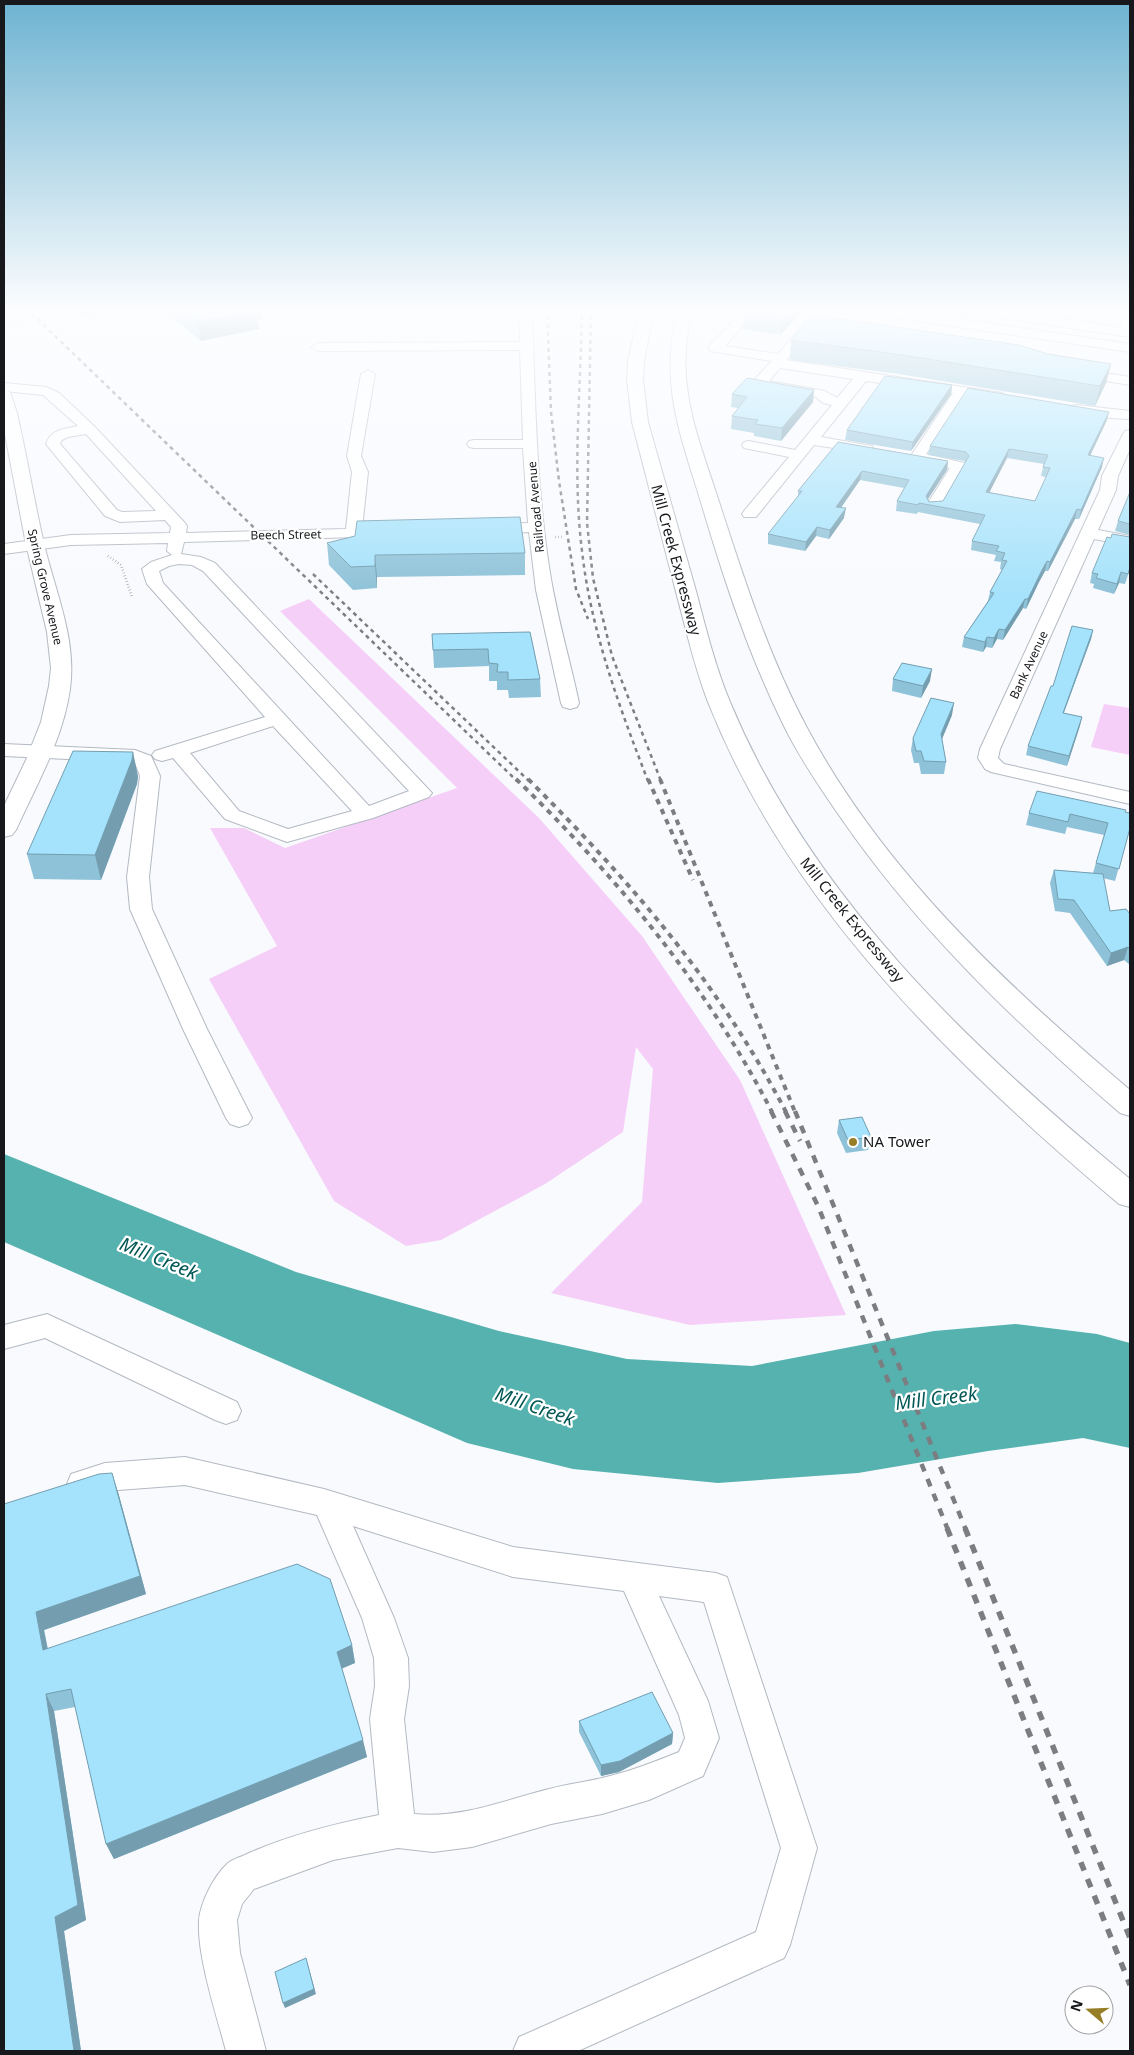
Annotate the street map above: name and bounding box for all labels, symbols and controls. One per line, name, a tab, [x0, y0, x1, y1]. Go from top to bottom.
street label: Railroad Avenue	[523, 460, 548, 553]
street label: Mill Creek Expressway	[647, 482, 707, 638]
street label: Beech Street	[250, 525, 322, 544]
street label: Spring Grove Avenue	[24, 527, 67, 647]
street label: Bank Avenue	[1005, 628, 1052, 702]
street label: Mill Creek Expressway	[796, 853, 910, 986]
place label: NA Tower	[863, 1131, 930, 1151]
marker: NA Tower	[847, 1136, 859, 1148]
water label: Mill Creek	[116, 1231, 203, 1286]
water label: Mill Creek	[492, 1380, 579, 1432]
water label: Mill Creek	[894, 1380, 979, 1416]
north arrow	[1064, 1985, 1114, 2035]
text: N	[1065, 1997, 1087, 2014]

